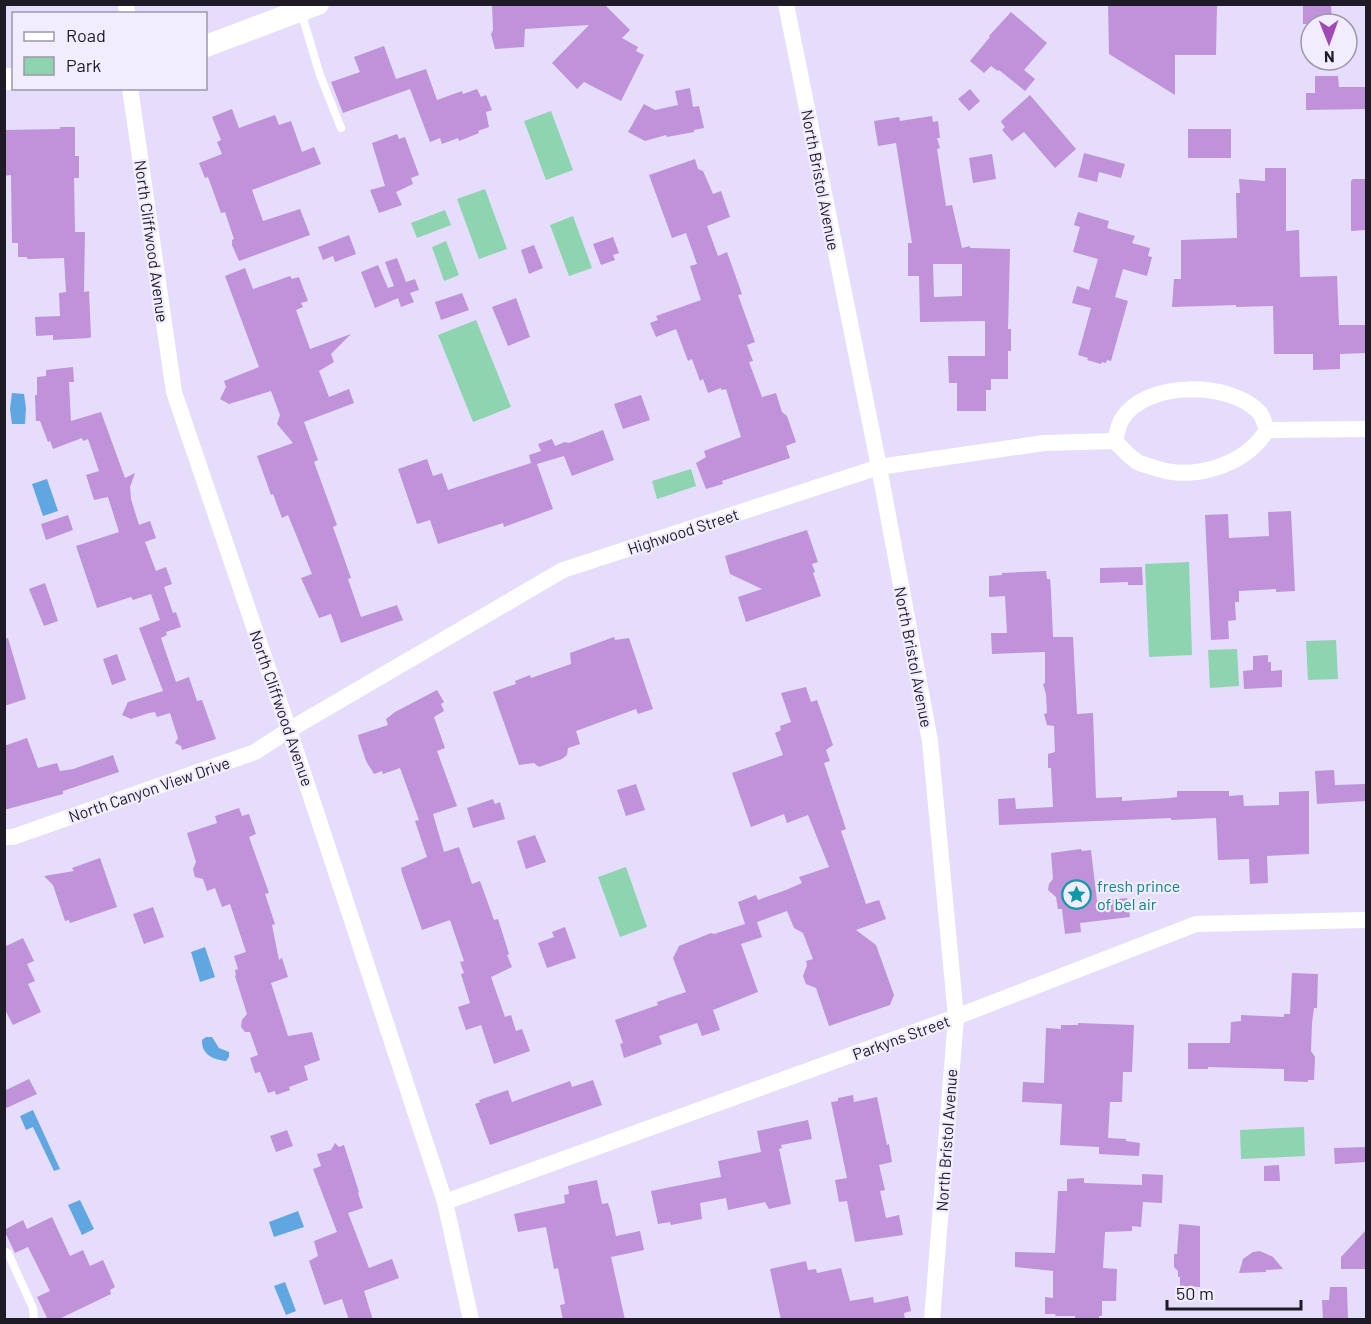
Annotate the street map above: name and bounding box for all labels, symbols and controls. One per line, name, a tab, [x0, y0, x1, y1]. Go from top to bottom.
legend	[12, 12, 207, 90]
north arrow	[1299, 12, 1359, 72]
text: Road	[66, 24, 106, 46]
text: N	[1324, 48, 1335, 67]
text: Park	[66, 54, 101, 76]
street label: North Bristol Avenue	[798, 108, 844, 252]
street label: North Cliffwood Avenue	[131, 159, 173, 323]
street label: Highwood Street	[625, 504, 741, 558]
street label: North Bristol Avenue	[891, 585, 937, 729]
street label: North Cliffwood Avenue	[246, 628, 318, 788]
street label: North Canyon View Drive	[66, 752, 232, 826]
place label: fresh prince of bel air	[1097, 876, 1180, 913]
place icon: fresh prince of bel air	[1060, 878, 1092, 910]
street label: Parkyns Street	[850, 1011, 952, 1063]
street label: North Bristol Avenue	[932, 1068, 960, 1212]
scale bar	[1167, 1273, 1300, 1311]
text: 50 m	[1176, 1282, 1214, 1304]

